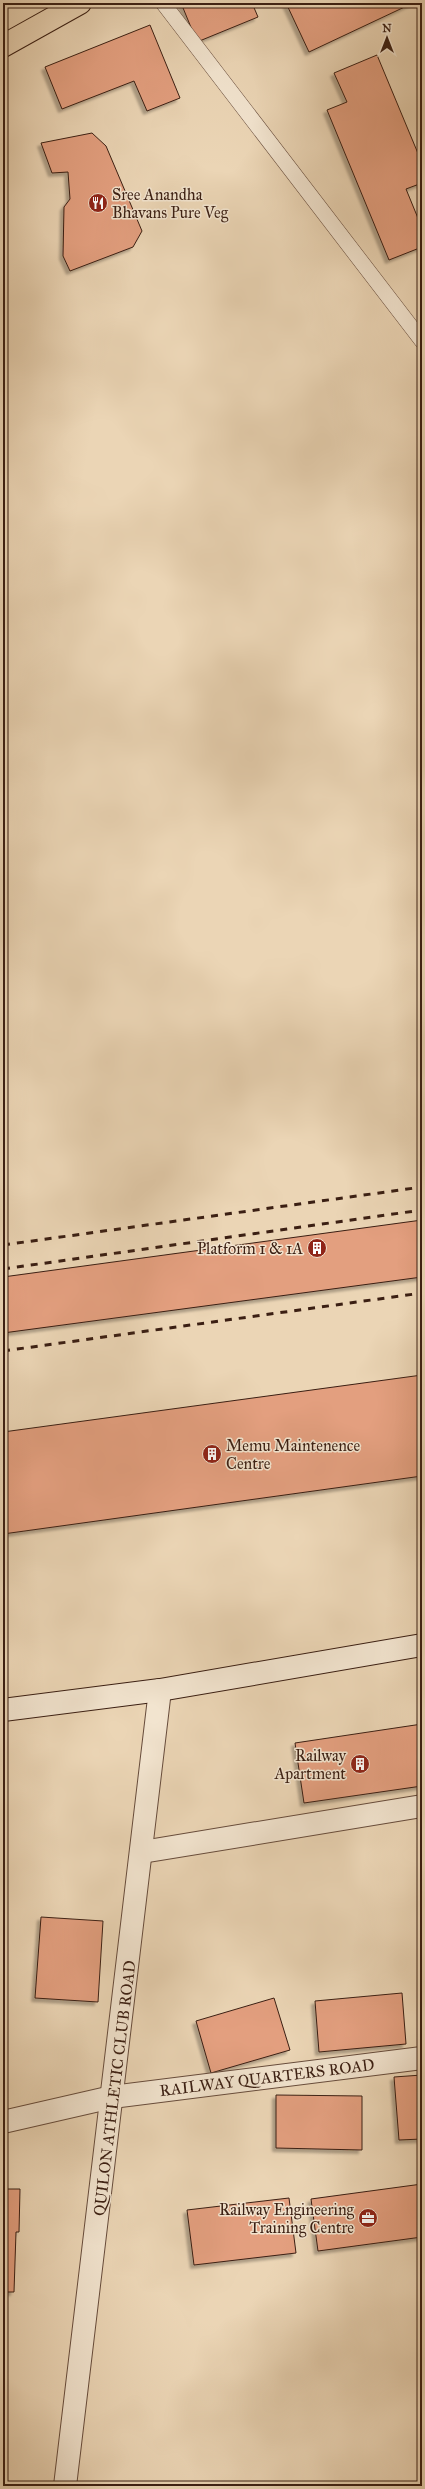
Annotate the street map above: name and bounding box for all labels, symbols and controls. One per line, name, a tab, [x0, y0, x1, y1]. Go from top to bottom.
north arrow	[367, 18, 407, 58]
text: N	[382, 22, 392, 35]
place label: Sree Anandha Bhavans Pure Veg	[112, 185, 229, 223]
restaurant icon: Sree Anandha Bhavans Pure Veg	[87, 192, 109, 214]
building icon: Platform 1 & 1A	[306, 1237, 328, 1259]
place label: Platform 1 & 1A	[197, 1239, 303, 1258]
place label: Memu Maintenence Centre	[226, 1436, 361, 1473]
building icon: Memu Maintenence Centre	[201, 1443, 223, 1465]
place label: Railway Apartment	[273, 1746, 346, 1783]
building icon: Railway Apartment	[349, 1753, 371, 1775]
street label: QUILON ATHLETIC CLUB ROAD	[89, 1959, 140, 2217]
street label: RAILWAY QUARTERS ROAD	[158, 2055, 376, 2100]
place label: Railway Engineering Training Centre	[219, 2200, 355, 2238]
office icon: Railway Engineering Training Centre	[357, 2207, 379, 2229]

